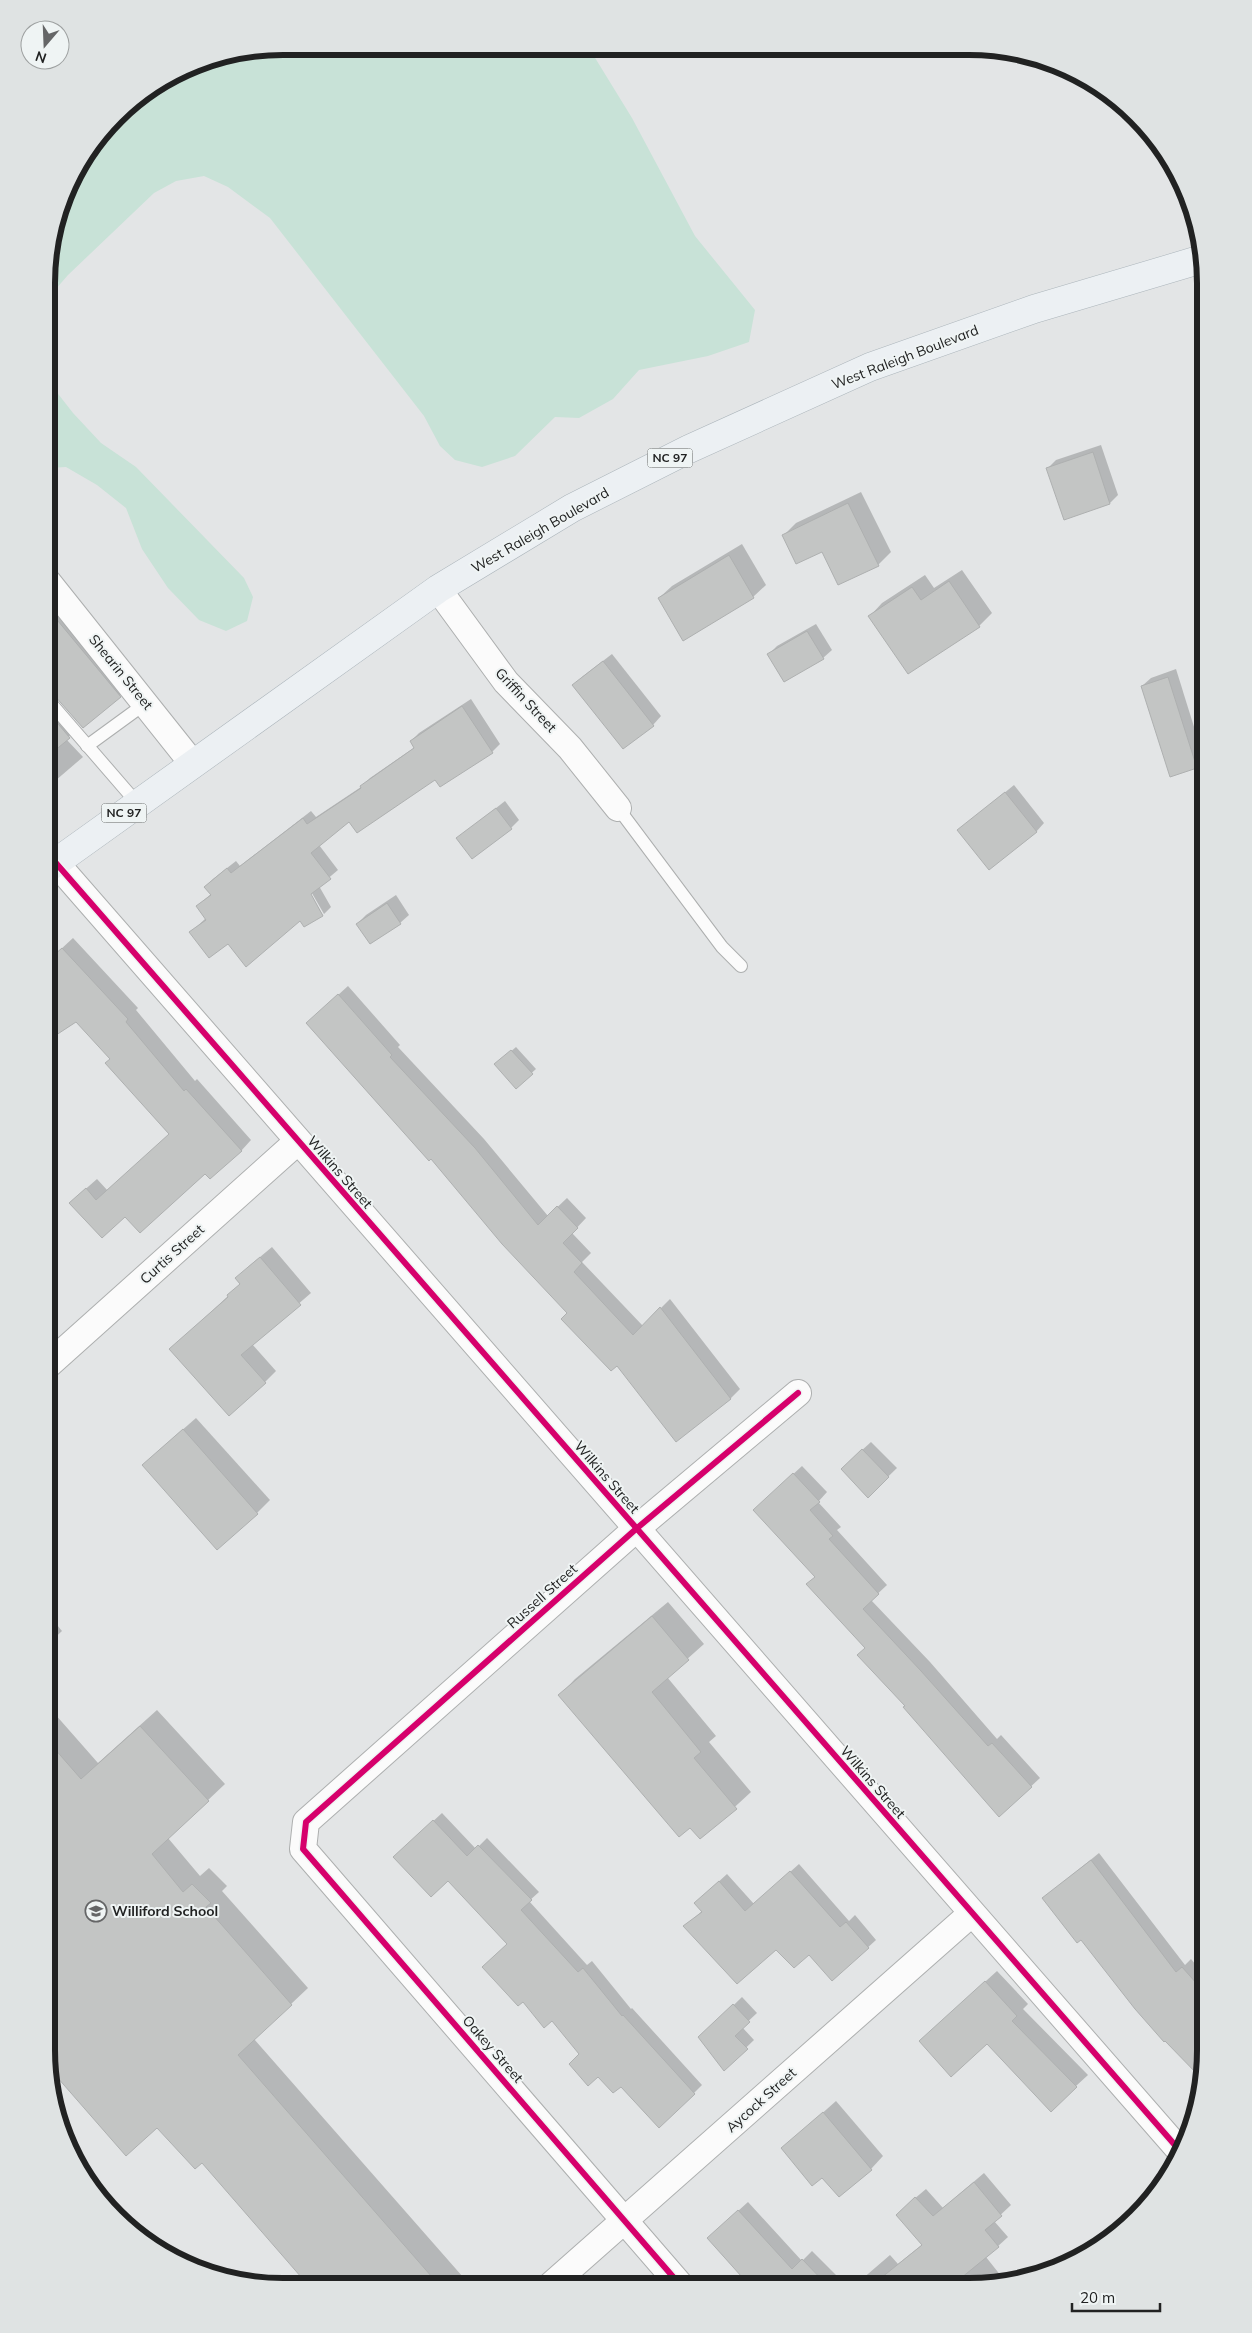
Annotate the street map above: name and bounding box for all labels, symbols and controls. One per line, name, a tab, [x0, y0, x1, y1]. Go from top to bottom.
north arrow	[20, 20, 70, 70]
text: N	[33, 47, 49, 68]
street label: West Raleigh Boulevard	[829, 321, 981, 393]
road number: NC 97	[648, 448, 692, 468]
street label: West Raleigh Boulevard	[468, 483, 612, 577]
street label: Shearin Street	[85, 631, 157, 713]
street label: Griffin Street	[492, 664, 561, 736]
road number: NC 97	[102, 804, 146, 822]
street label: Wilkins Street	[304, 1132, 376, 1212]
street label: Curtis Street	[136, 1220, 208, 1288]
street label: Wilkins Street	[571, 1437, 643, 1517]
street label: Russell Street	[503, 1560, 581, 1632]
street label: Wilkins Street	[837, 1742, 909, 1822]
school or university icon: Williford School	[84, 1899, 108, 1923]
place label: Williford School	[112, 1902, 218, 1920]
street label: Oakey Street	[459, 2012, 527, 2087]
street label: Aycock Street	[722, 2064, 800, 2136]
scale bar	[1072, 2280, 1160, 2312]
text: 20 m	[1080, 2288, 1115, 2307]

